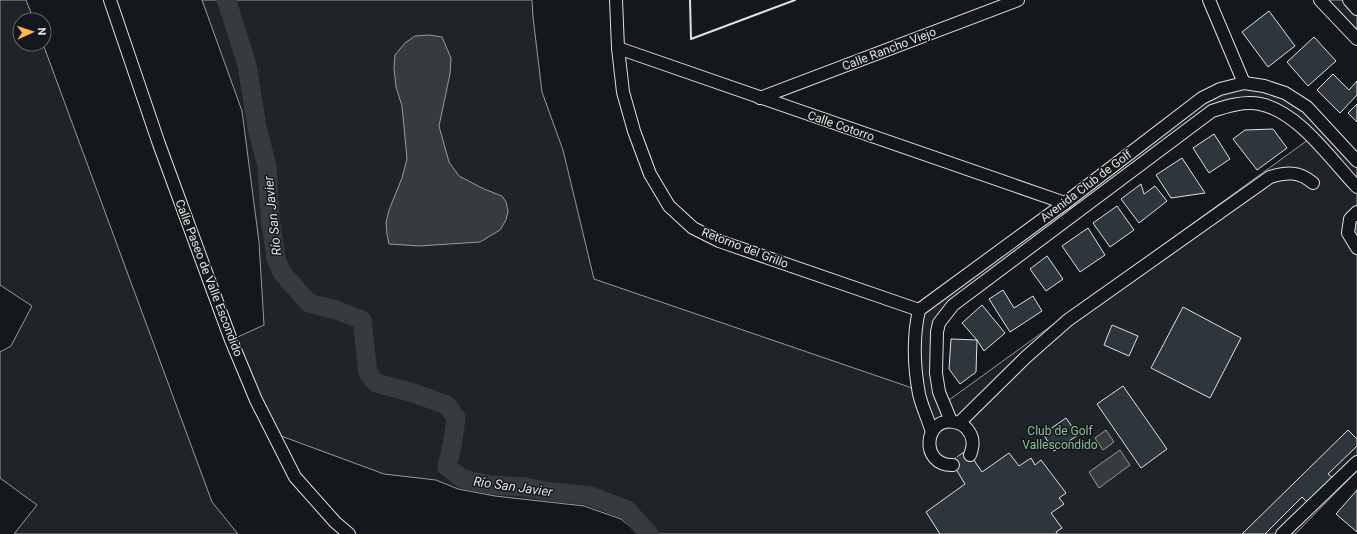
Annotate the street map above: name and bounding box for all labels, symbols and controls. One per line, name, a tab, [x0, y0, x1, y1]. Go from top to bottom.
north arrow	[12, 12, 52, 52]
street label: Calle Rancho Viejo	[840, 25, 938, 73]
text: N	[35, 27, 48, 36]
street label: Calle Cotorro	[806, 108, 876, 144]
street label: Avenida Club de Golf	[1038, 147, 1135, 225]
water label: Río San Javier	[261, 175, 284, 256]
street label: Calle Paseo de Valle Escondido	[173, 197, 246, 359]
street label: Retorno del Grillo	[700, 225, 790, 271]
park label: Club de Golf Vallescondido	[1022, 424, 1098, 452]
water label: Río San Javier	[472, 474, 554, 500]

